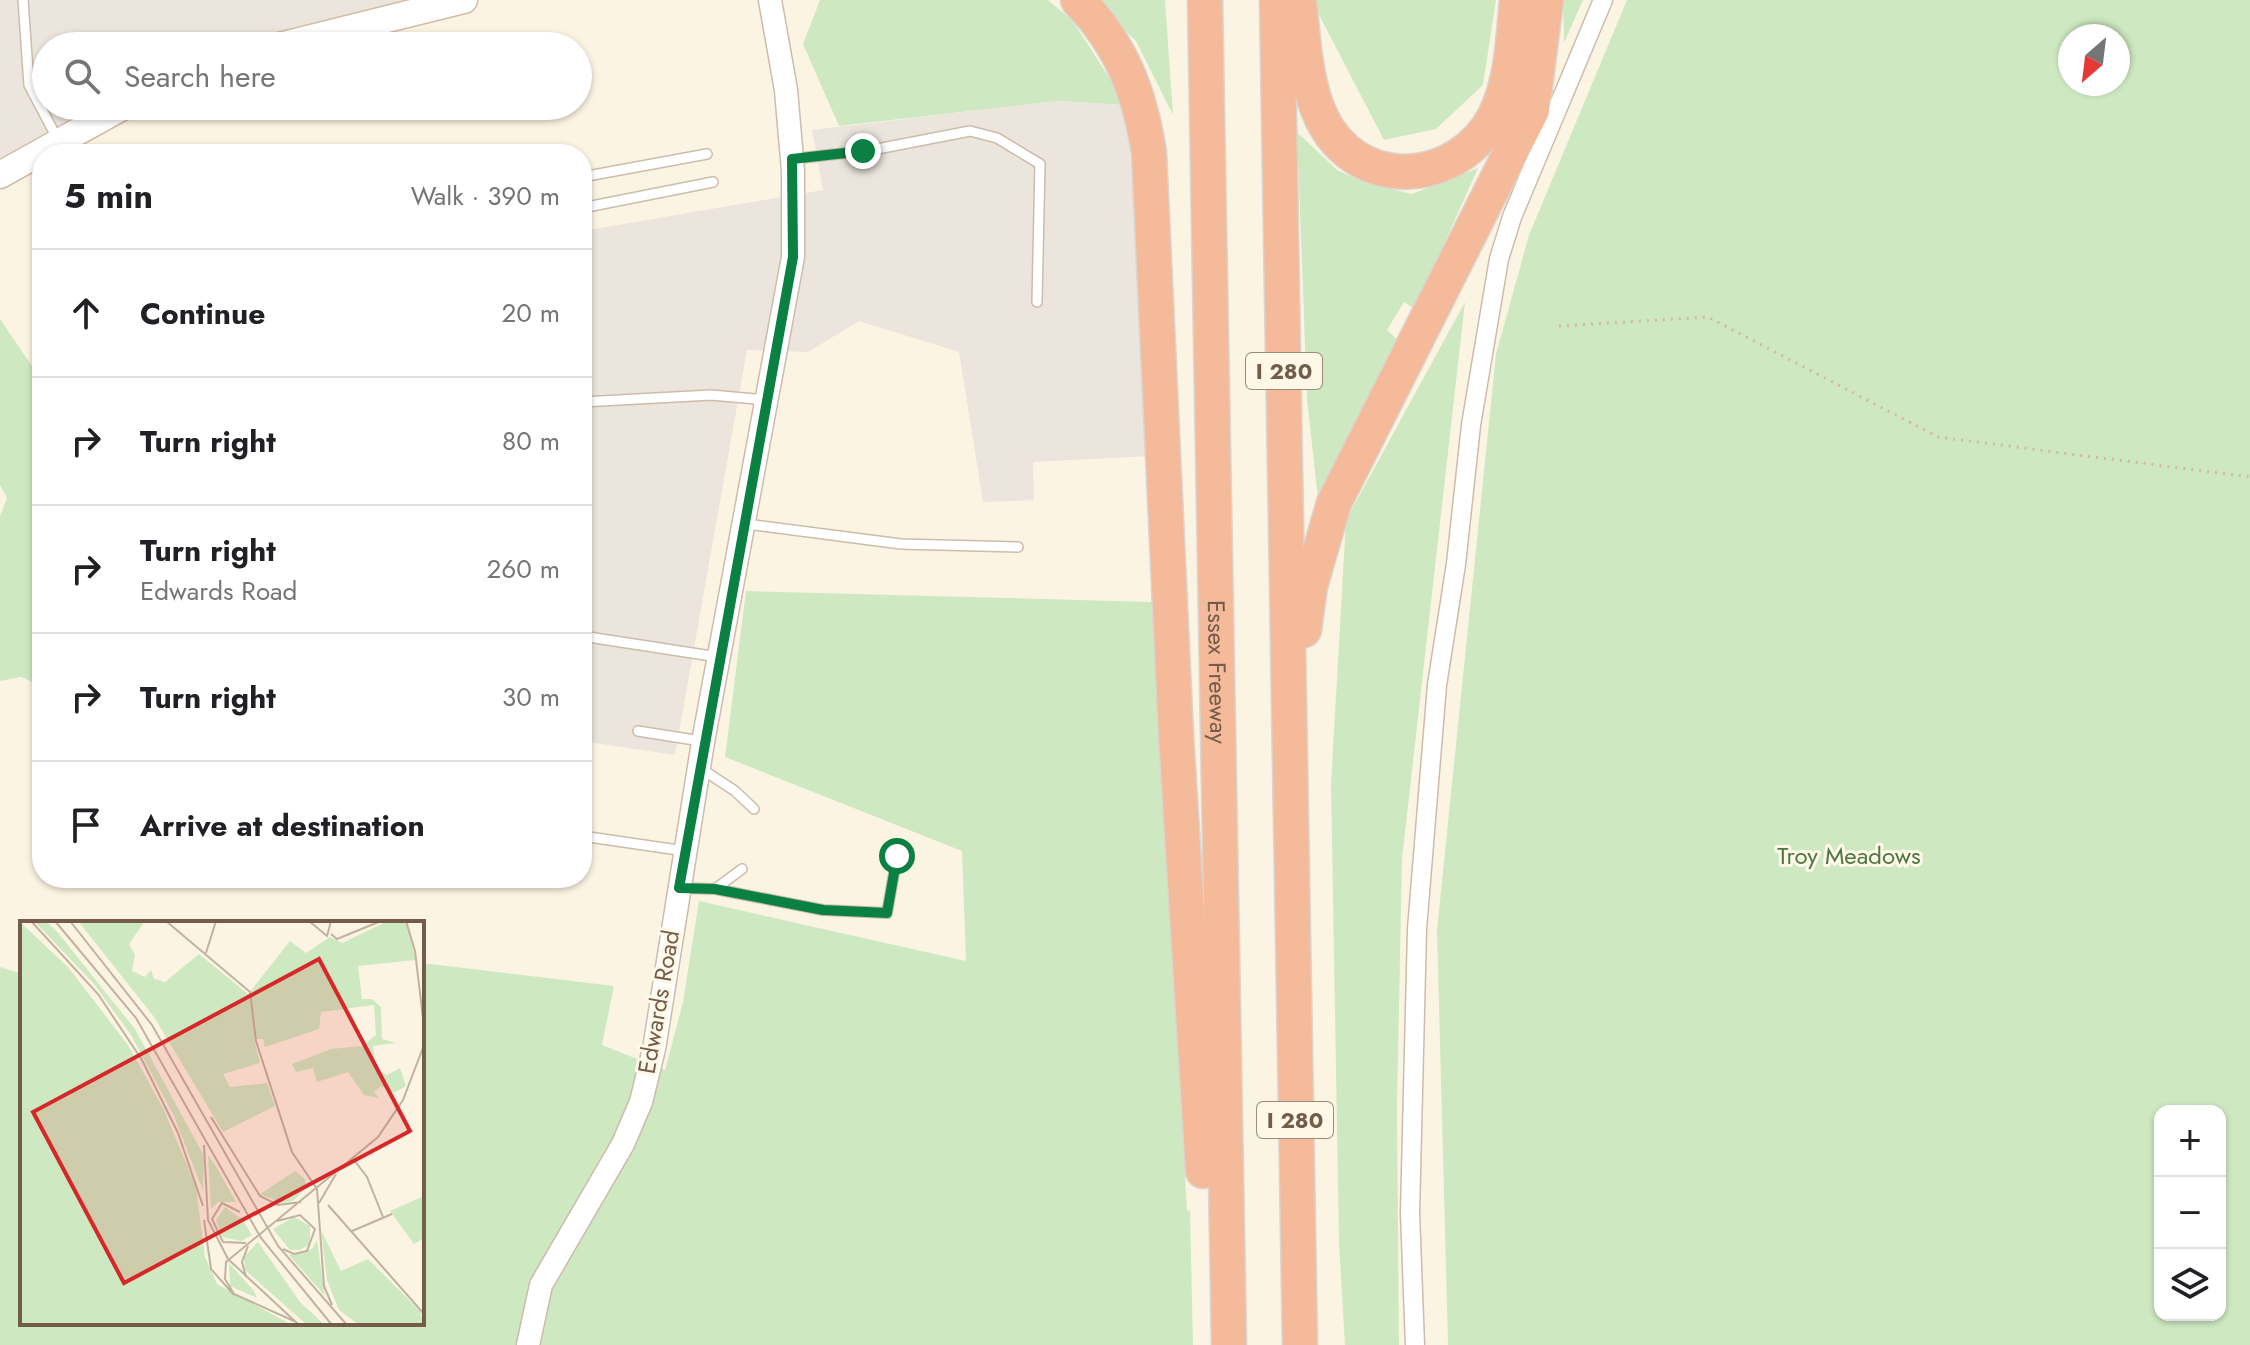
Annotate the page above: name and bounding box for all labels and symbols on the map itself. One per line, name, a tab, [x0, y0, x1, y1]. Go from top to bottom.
north arrow	[2058, 24, 2130, 96]
route end	[845, 133, 881, 169]
road number: I 280	[1246, 353, 1322, 389]
street label: Essex Freeway	[1199, 600, 1236, 745]
route start	[879, 838, 915, 874]
park label: Troy Meadows	[1777, 838, 1921, 873]
inset map	[20, 921, 424, 1325]
street label: Edwards Road	[629, 927, 688, 1076]
road number: I 280	[1257, 1102, 1333, 1138]

